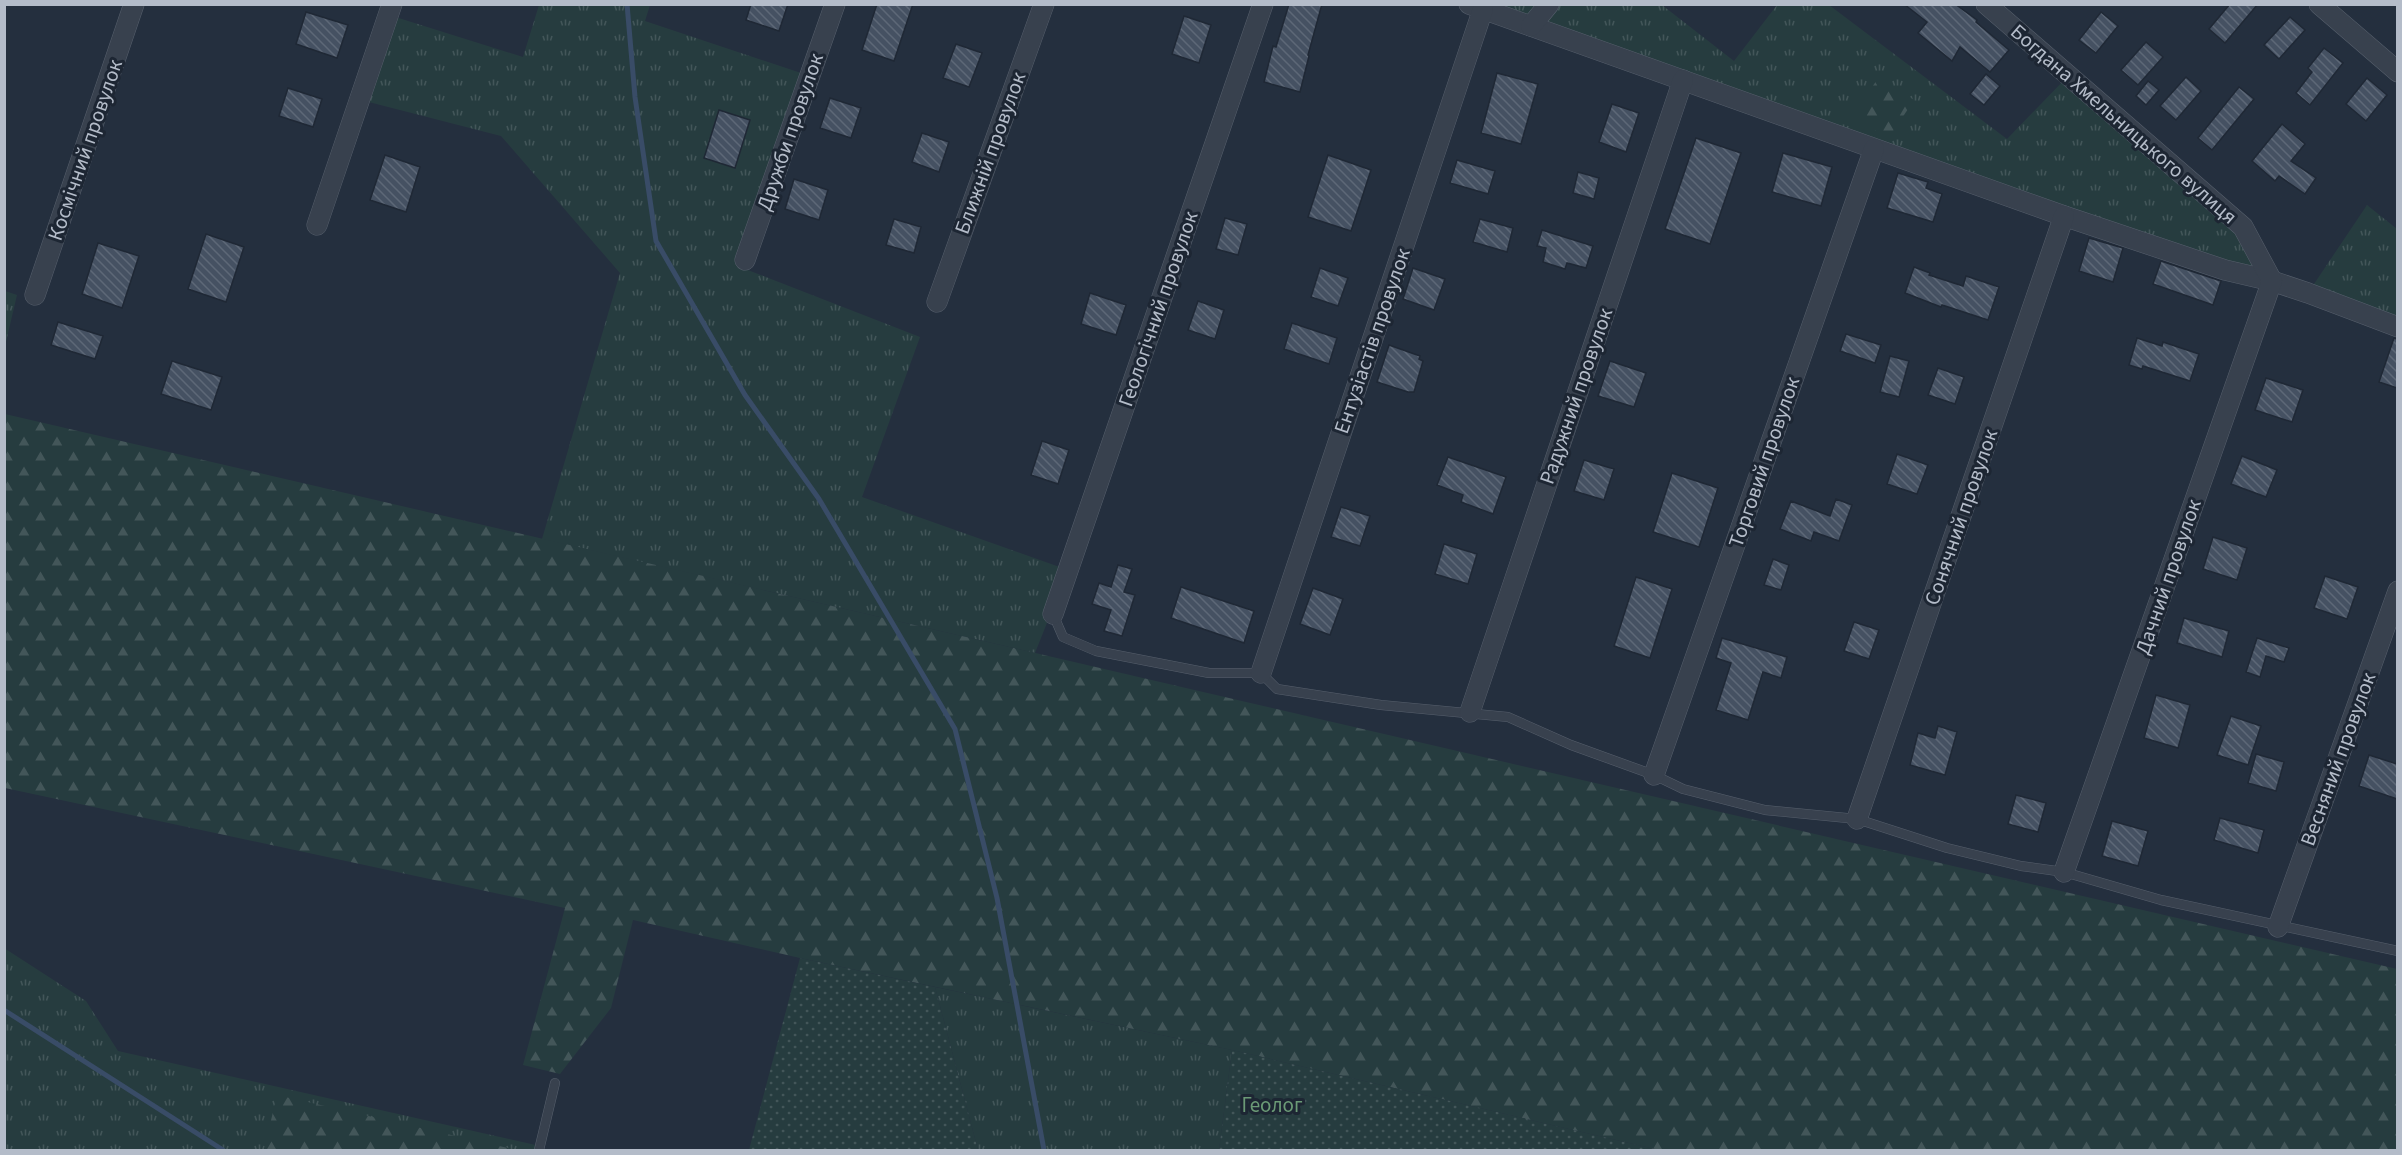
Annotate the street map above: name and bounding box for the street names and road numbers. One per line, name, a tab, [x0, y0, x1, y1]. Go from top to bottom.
street label: Богдана Хмельницького вулиця	[2004, 17, 2244, 231]
street label: Дружби провулок	[749, 49, 831, 215]
street label: Космічний провулок	[40, 55, 130, 245]
street label: Ближній провулок	[947, 67, 1033, 238]
street label: Геологічний провулок	[1110, 207, 1206, 411]
street label: Ентузіастів провулок	[1326, 244, 1418, 438]
street label: Радужний провулок	[1532, 303, 1620, 488]
street label: Торговий провулок	[1721, 372, 1807, 551]
street label: Сонячний провулок	[1917, 424, 2005, 609]
street label: Дачний провулок	[2127, 495, 2209, 659]
street label: Весняний провулок	[2293, 668, 2384, 850]

